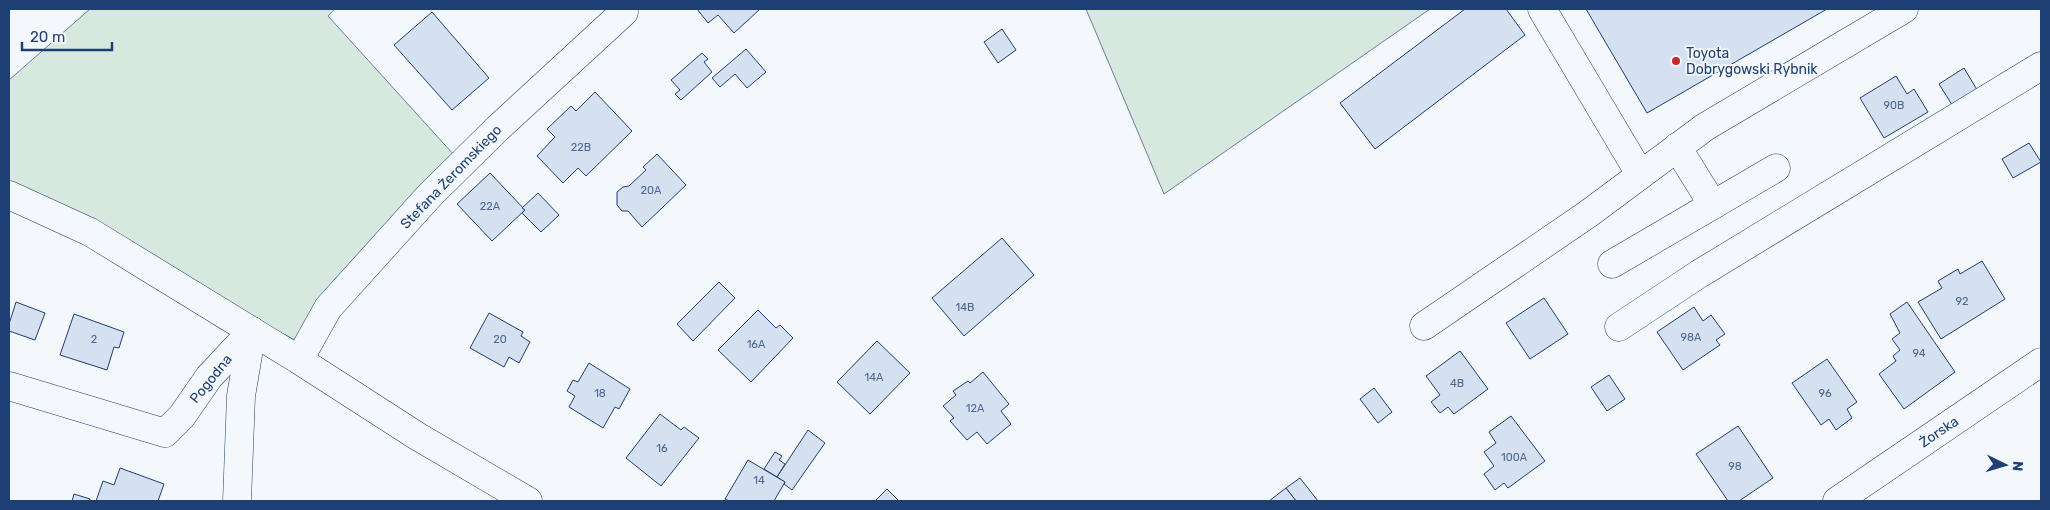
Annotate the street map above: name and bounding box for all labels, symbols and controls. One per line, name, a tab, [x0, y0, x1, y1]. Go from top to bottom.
scale bar	[22, 20, 112, 52]
text: 20 m	[30, 28, 65, 46]
place label: Toyota Dobrygowski Rybnik	[1686, 45, 1818, 78]
marker: Toyota Dobrygowski Rybnik	[1670, 55, 1682, 67]
house number: 90B	[1884, 99, 1904, 112]
street label: Stefana Żeromskiego	[397, 121, 505, 233]
house number: 22B	[571, 141, 591, 154]
house number: 20A	[641, 184, 662, 197]
house number: 22A	[480, 200, 501, 213]
house number: 92	[1956, 295, 1968, 308]
house number: 14B	[956, 301, 974, 314]
house number: 98A	[1681, 331, 1702, 344]
house number: 2	[91, 333, 97, 346]
house number: 20	[493, 333, 507, 346]
house number: 16A	[747, 338, 766, 351]
house number: 94	[1912, 347, 1926, 360]
street label: Pogodna	[186, 351, 236, 407]
house number: 14A	[865, 371, 884, 384]
house number: 4B	[1450, 377, 1464, 390]
house number: 18	[594, 387, 606, 400]
house number: 96	[1818, 387, 1832, 400]
house number: 12A	[966, 402, 985, 415]
street label: Żorska	[1916, 413, 1962, 451]
north arrow	[1980, 440, 2030, 490]
house number: 16	[656, 442, 668, 455]
house number: 100A	[1501, 451, 1528, 464]
house number: 98	[1728, 460, 1742, 473]
text: N	[2009, 460, 2026, 472]
house number: 14	[753, 474, 765, 487]

